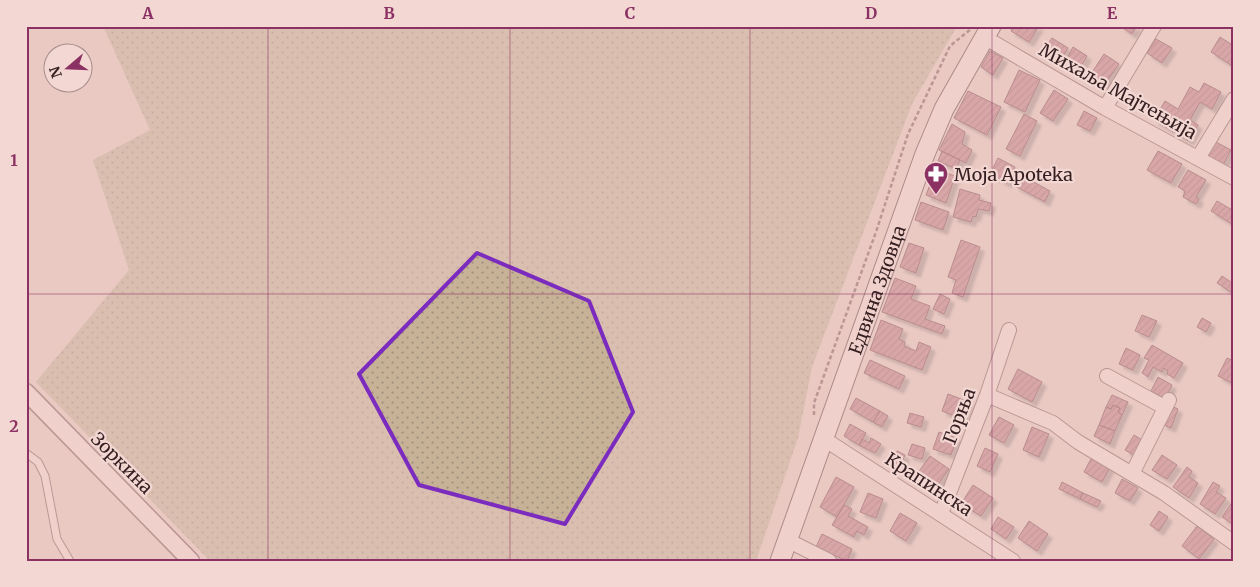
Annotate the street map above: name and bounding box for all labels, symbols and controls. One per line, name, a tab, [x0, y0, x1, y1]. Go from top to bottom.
text: A	[141, 3, 154, 23]
text: B	[383, 3, 395, 23]
text: C	[625, 3, 635, 23]
text: D	[865, 3, 877, 23]
text: E	[1107, 3, 1118, 23]
street label: Михаља Мајтењија	[1035, 38, 1201, 144]
north arrow	[42, 42, 92, 92]
text: N	[45, 64, 66, 80]
text: 1	[10, 150, 18, 170]
pharmacy icon: Moja Apoteka	[923, 161, 949, 195]
place label: Moja Apoteka	[954, 163, 1073, 186]
street label: Едвина Здовца	[843, 222, 910, 358]
street label: Горња	[938, 384, 980, 448]
text: 2	[9, 416, 19, 436]
street label: Зоркина	[86, 427, 158, 499]
street label: Крапинска	[881, 447, 977, 521]

